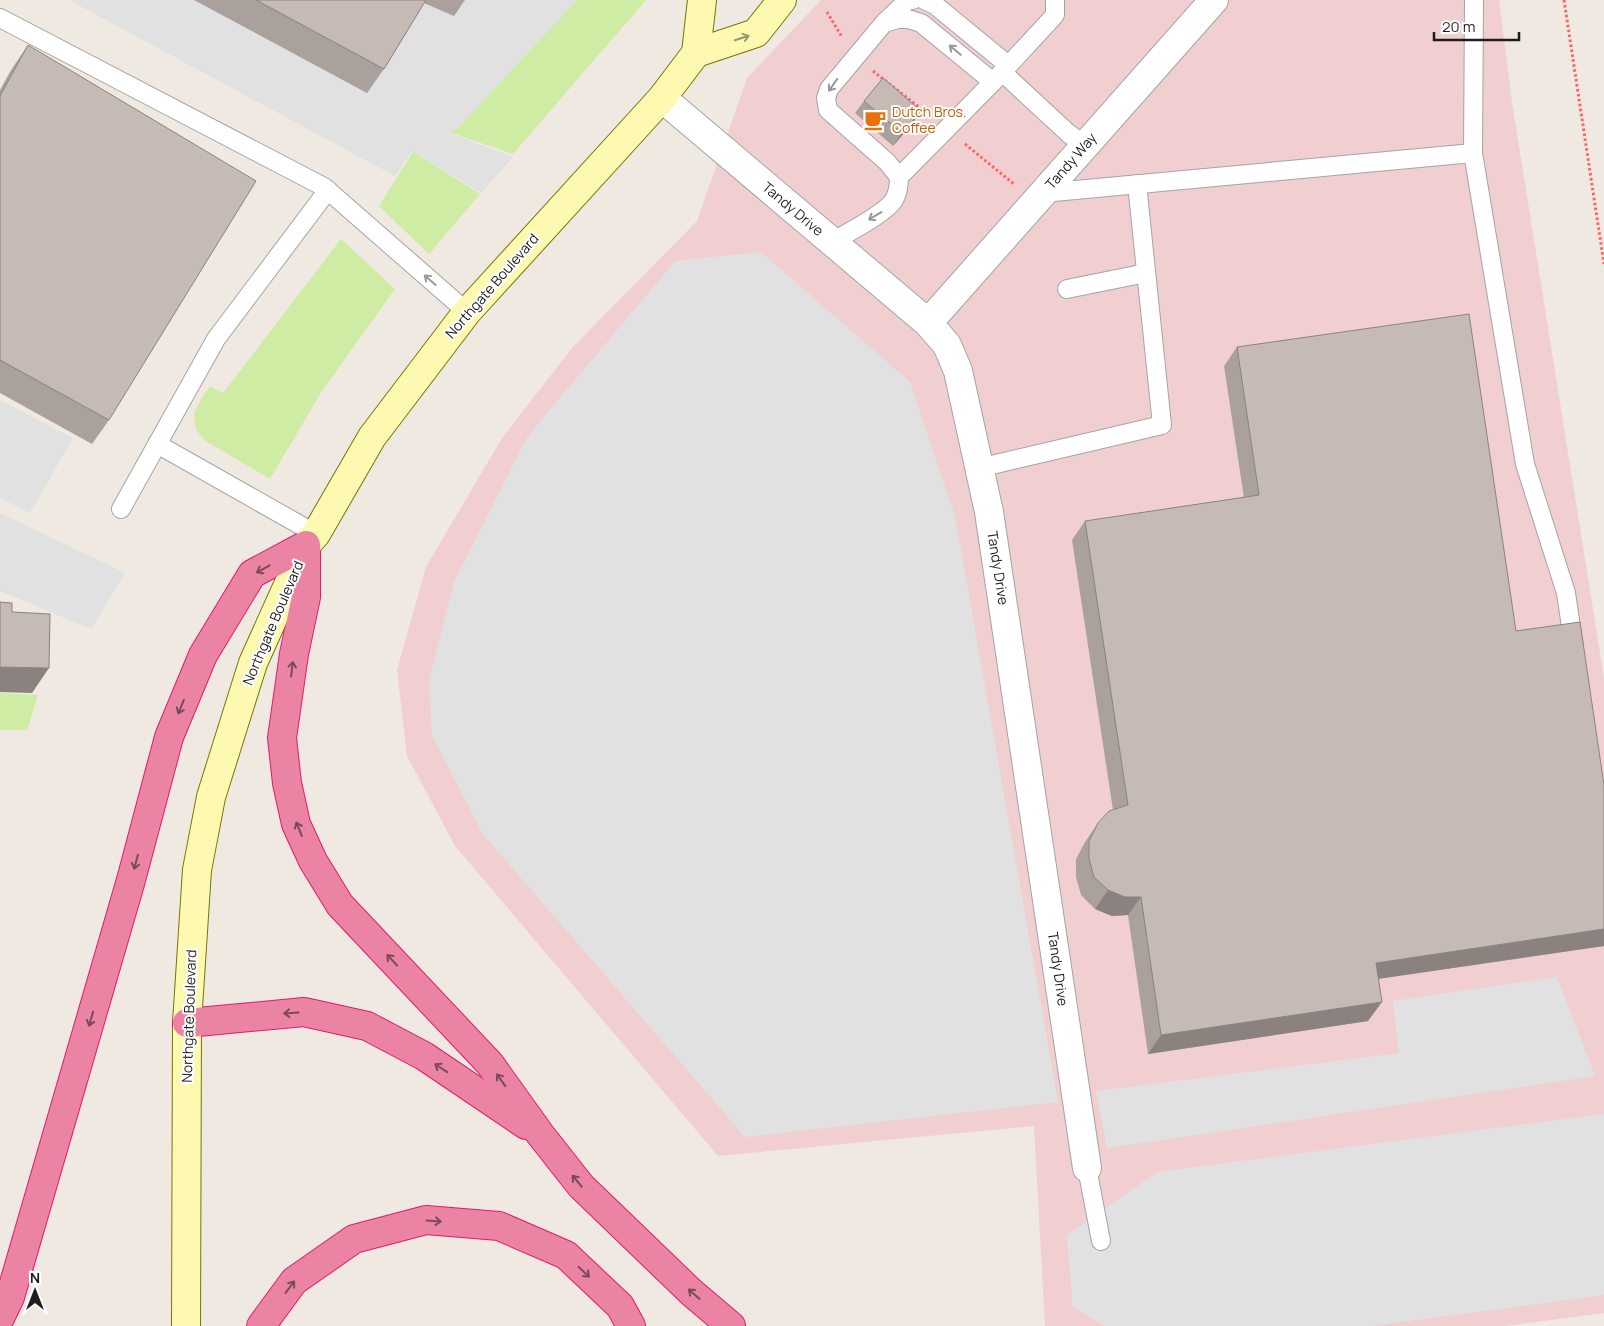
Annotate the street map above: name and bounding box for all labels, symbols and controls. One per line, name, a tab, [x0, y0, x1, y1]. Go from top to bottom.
scale bar	[1434, 10, 1519, 42]
text: 20 m	[1442, 16, 1475, 37]
one-way arrow	[734, 32, 750, 42]
one-way arrow	[949, 45, 962, 56]
one-way arrow	[828, 78, 838, 92]
place label: Dutch Bros. Coffee	[892, 102, 967, 137]
cafe icon: Dutch Bros. Coffee	[862, 107, 888, 133]
street label: Tandy Way	[1041, 128, 1101, 193]
street label: Tandy Drive	[759, 177, 828, 240]
one-way arrow	[868, 212, 882, 222]
street label: Northgate Boulevard	[441, 229, 542, 342]
one-way arrow	[423, 274, 436, 285]
street label: Tandy Drive	[983, 530, 1014, 606]
street label: Northgate Boulevard	[238, 558, 307, 688]
one-way arrow	[256, 565, 271, 574]
one-way arrow	[287, 661, 297, 677]
one-way arrow	[176, 699, 186, 714]
one-way arrow	[294, 822, 303, 837]
one-way arrow	[130, 854, 140, 870]
street label: Tandy Drive	[1044, 931, 1073, 1007]
street label: Northgate Boulevard	[177, 949, 200, 1083]
one-way arrow	[386, 954, 398, 967]
one-way arrow	[283, 1009, 299, 1018]
one-way arrow	[85, 1010, 95, 1026]
one-way arrow	[434, 1063, 448, 1073]
one-way arrow	[496, 1073, 506, 1087]
one-way arrow	[572, 1175, 583, 1188]
one-way arrow	[426, 1216, 442, 1226]
north arrow	[10, 1266, 60, 1316]
one-way arrow	[577, 1266, 590, 1278]
text: N	[30, 1268, 40, 1287]
one-way arrow	[285, 1280, 295, 1294]
one-way arrow	[687, 1289, 700, 1300]

